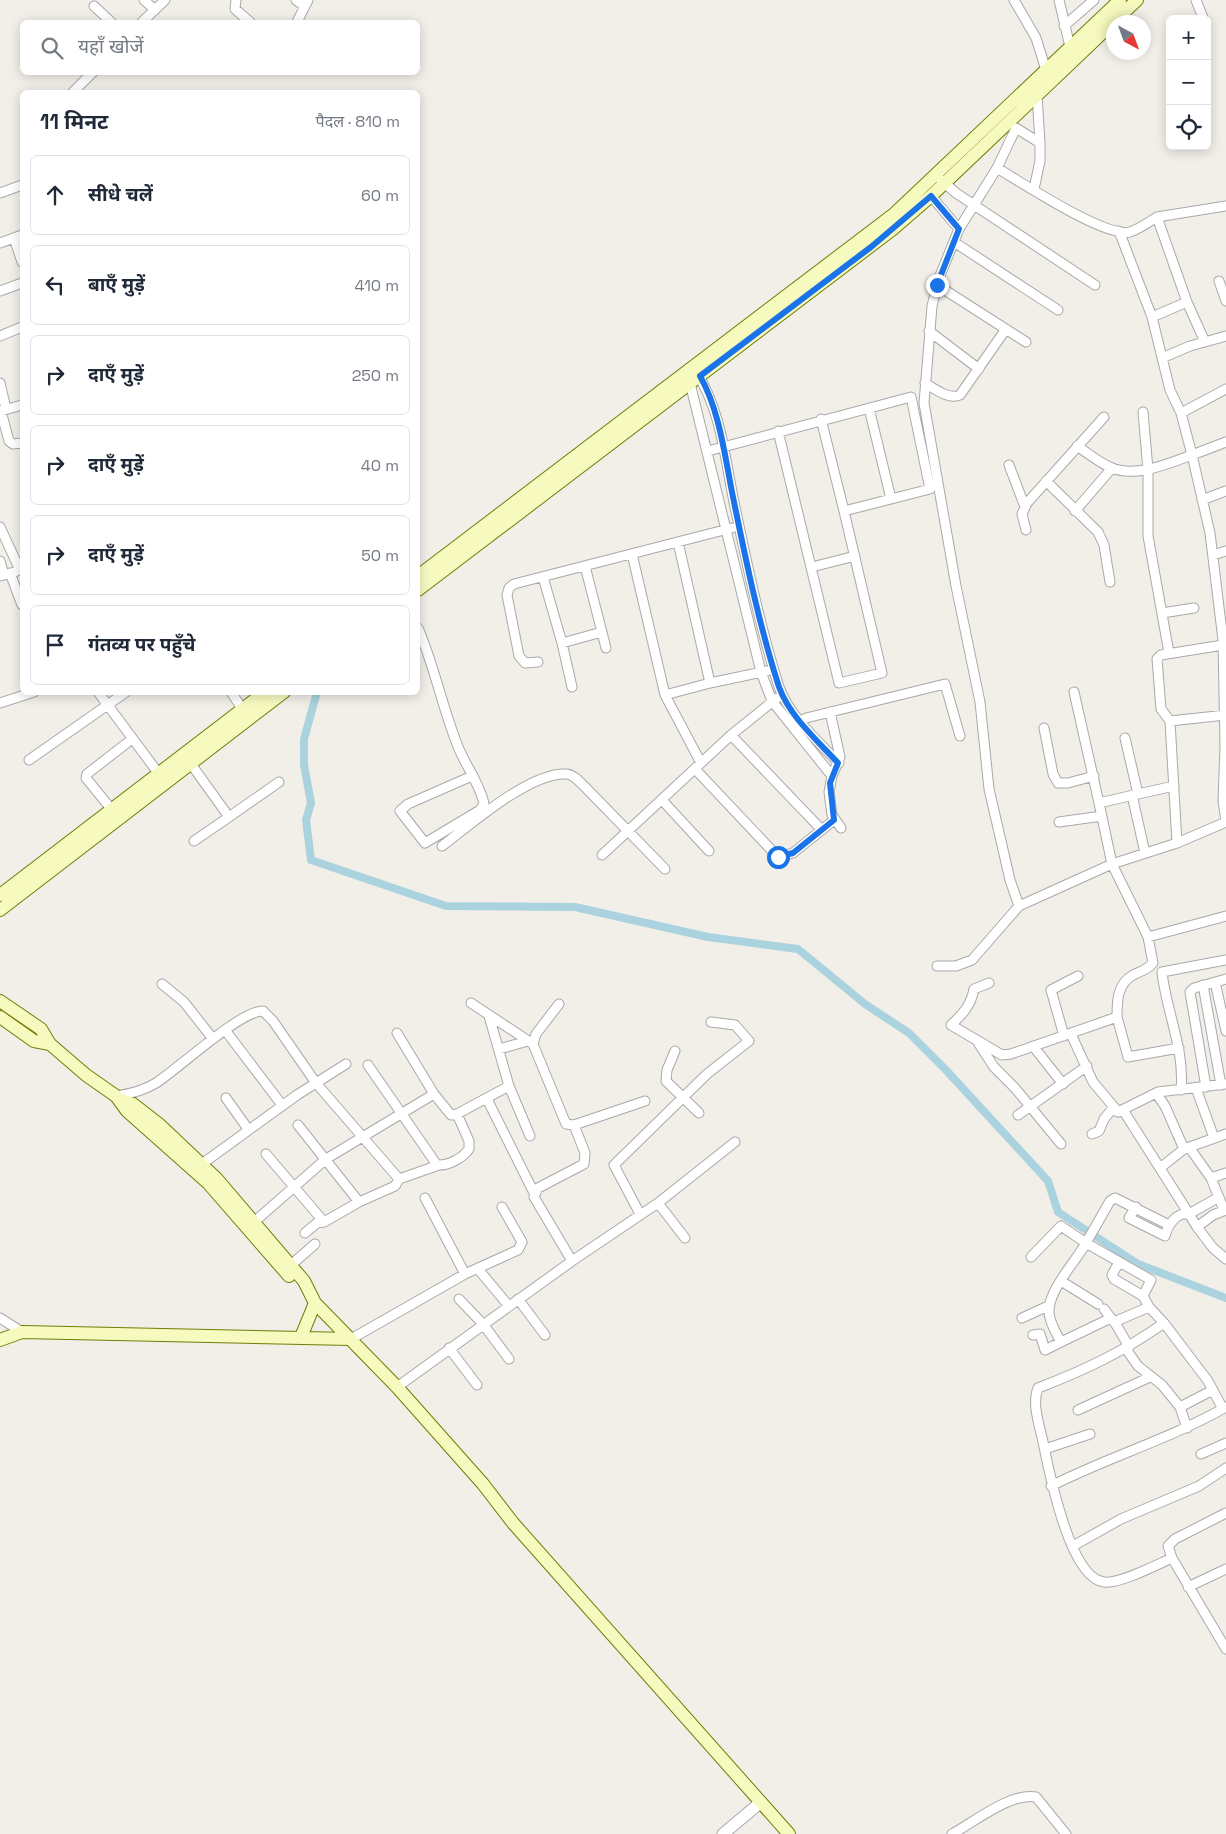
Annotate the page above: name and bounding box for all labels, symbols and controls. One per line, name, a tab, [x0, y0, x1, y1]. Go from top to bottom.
north arrow	[1106, 15, 1151, 60]
map controls	[1166, 15, 1211, 150]
button: +	[1166, 15, 1211, 60]
search box	[20, 20, 420, 75]
icon: search	[38, 34, 66, 62]
text: यहाँ खोजें	[78, 34, 143, 59]
button: −	[1166, 60, 1211, 105]
button: locate	[1166, 105, 1211, 150]
text: 11 मिनट	[40, 108, 108, 135]
text: पैदल · 810 m	[316, 111, 400, 132]
icon: ahead	[41, 181, 69, 209]
text: सीधे चलें	[88, 182, 153, 207]
text: 60 m	[361, 185, 399, 206]
icon: left	[41, 271, 69, 299]
text: बाएँ मुड़ें	[88, 272, 145, 297]
route end	[926, 274, 949, 297]
text: 410 m	[355, 275, 399, 296]
icon: right	[41, 361, 69, 389]
text: दाएँ मुड़ें	[88, 362, 144, 387]
text: 250 m	[352, 365, 399, 386]
icon: right	[41, 451, 69, 479]
text: दाएँ मुड़ें	[88, 452, 144, 477]
text: 40 m	[361, 455, 399, 476]
icon: right	[41, 541, 69, 569]
text: दाएँ मुड़ें	[88, 542, 144, 567]
text: 50 m	[361, 545, 399, 566]
icon: arrive	[41, 631, 69, 659]
text: गंतव्य पर पहुँचे	[88, 632, 195, 657]
route start	[767, 846, 790, 869]

